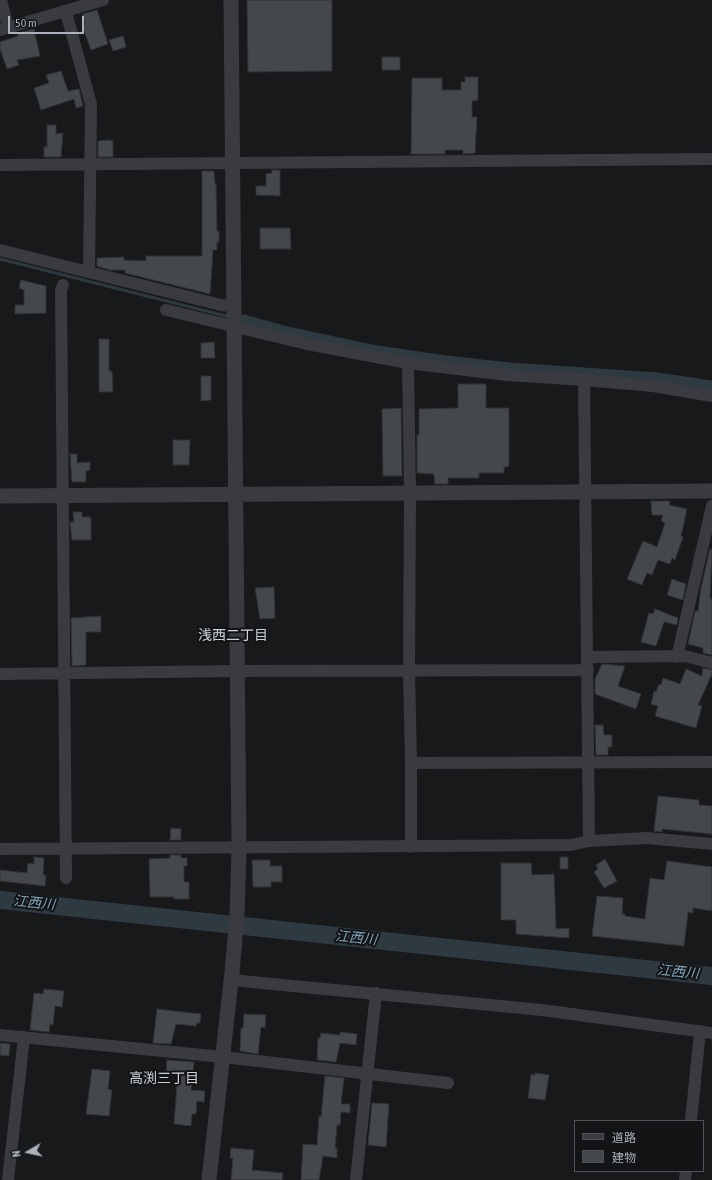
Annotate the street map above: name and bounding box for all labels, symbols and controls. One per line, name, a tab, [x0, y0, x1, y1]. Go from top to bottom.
scale bar	[10, 8, 86, 34]
text: 50 m	[15, 16, 37, 30]
district label: 浅西二丁目	[198, 628, 268, 644]
water label: 江西川	[12, 892, 56, 914]
water label: 江西川	[334, 927, 378, 949]
water label: 江西川	[656, 961, 700, 983]
district label: 高渕三丁目	[129, 1071, 199, 1087]
legend	[574, 1120, 704, 1172]
text: 道路	[612, 1131, 636, 1145]
north arrow	[8, 1132, 48, 1172]
text: N	[10, 1150, 23, 1158]
text: 建物	[612, 1151, 636, 1165]

